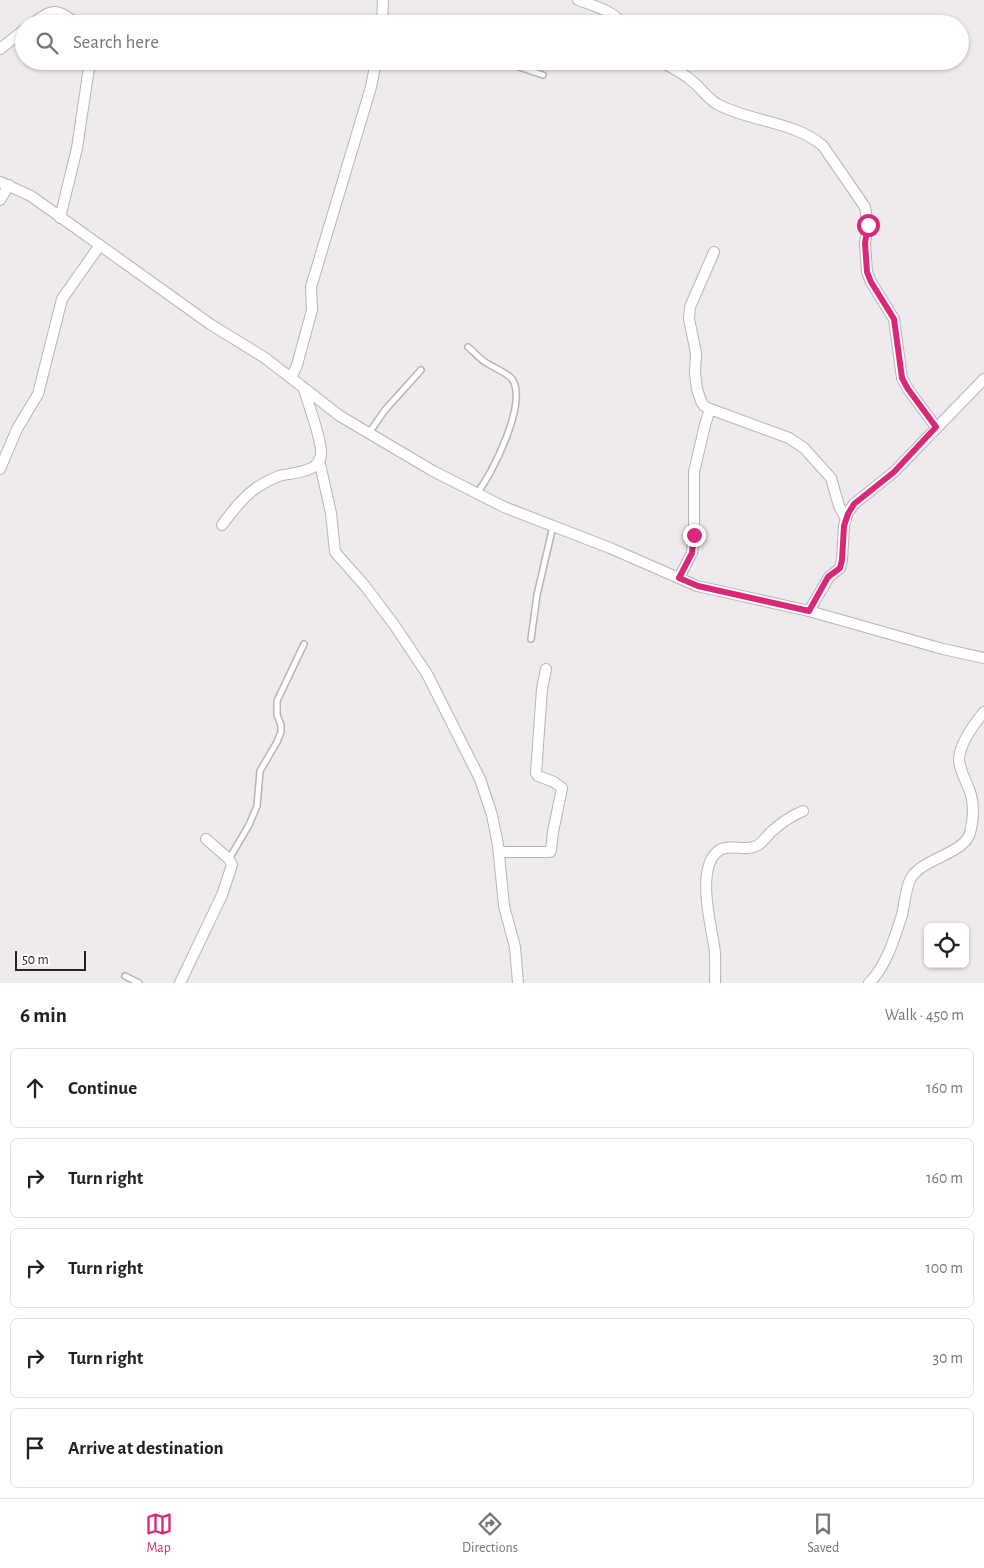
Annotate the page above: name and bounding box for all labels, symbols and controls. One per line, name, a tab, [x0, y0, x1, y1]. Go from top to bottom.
search box	[15, 15, 969, 70]
icon: search	[33, 29, 61, 57]
text: Search here	[73, 33, 159, 52]
route start	[857, 214, 880, 237]
route end	[683, 524, 706, 547]
map controls	[924, 923, 969, 968]
button: locate	[924, 923, 969, 968]
scale bar	[15, 948, 86, 971]
text: 50 m	[22, 953, 49, 967]
text: 6 min	[20, 1005, 67, 1026]
text: Walk · 450 m	[885, 1007, 964, 1023]
icon: ahead	[21, 1074, 49, 1102]
text: Continue	[68, 1079, 137, 1098]
text: 160 m	[926, 1080, 963, 1096]
icon: right	[21, 1164, 49, 1192]
text: Turn right	[68, 1169, 143, 1188]
text: 160 m	[926, 1170, 963, 1186]
icon: right	[21, 1254, 49, 1282]
text: Turn right	[68, 1259, 143, 1278]
text: 100 m	[925, 1260, 963, 1276]
icon: right	[21, 1344, 49, 1372]
text: Turn right	[68, 1349, 143, 1368]
text: 30 m	[933, 1350, 963, 1366]
icon: arrive	[21, 1434, 49, 1462]
text: Arrive at destination	[68, 1439, 224, 1458]
tab: Map	[145, 1510, 173, 1557]
tab: Directions	[462, 1510, 518, 1557]
tab: Saved	[807, 1510, 839, 1557]

